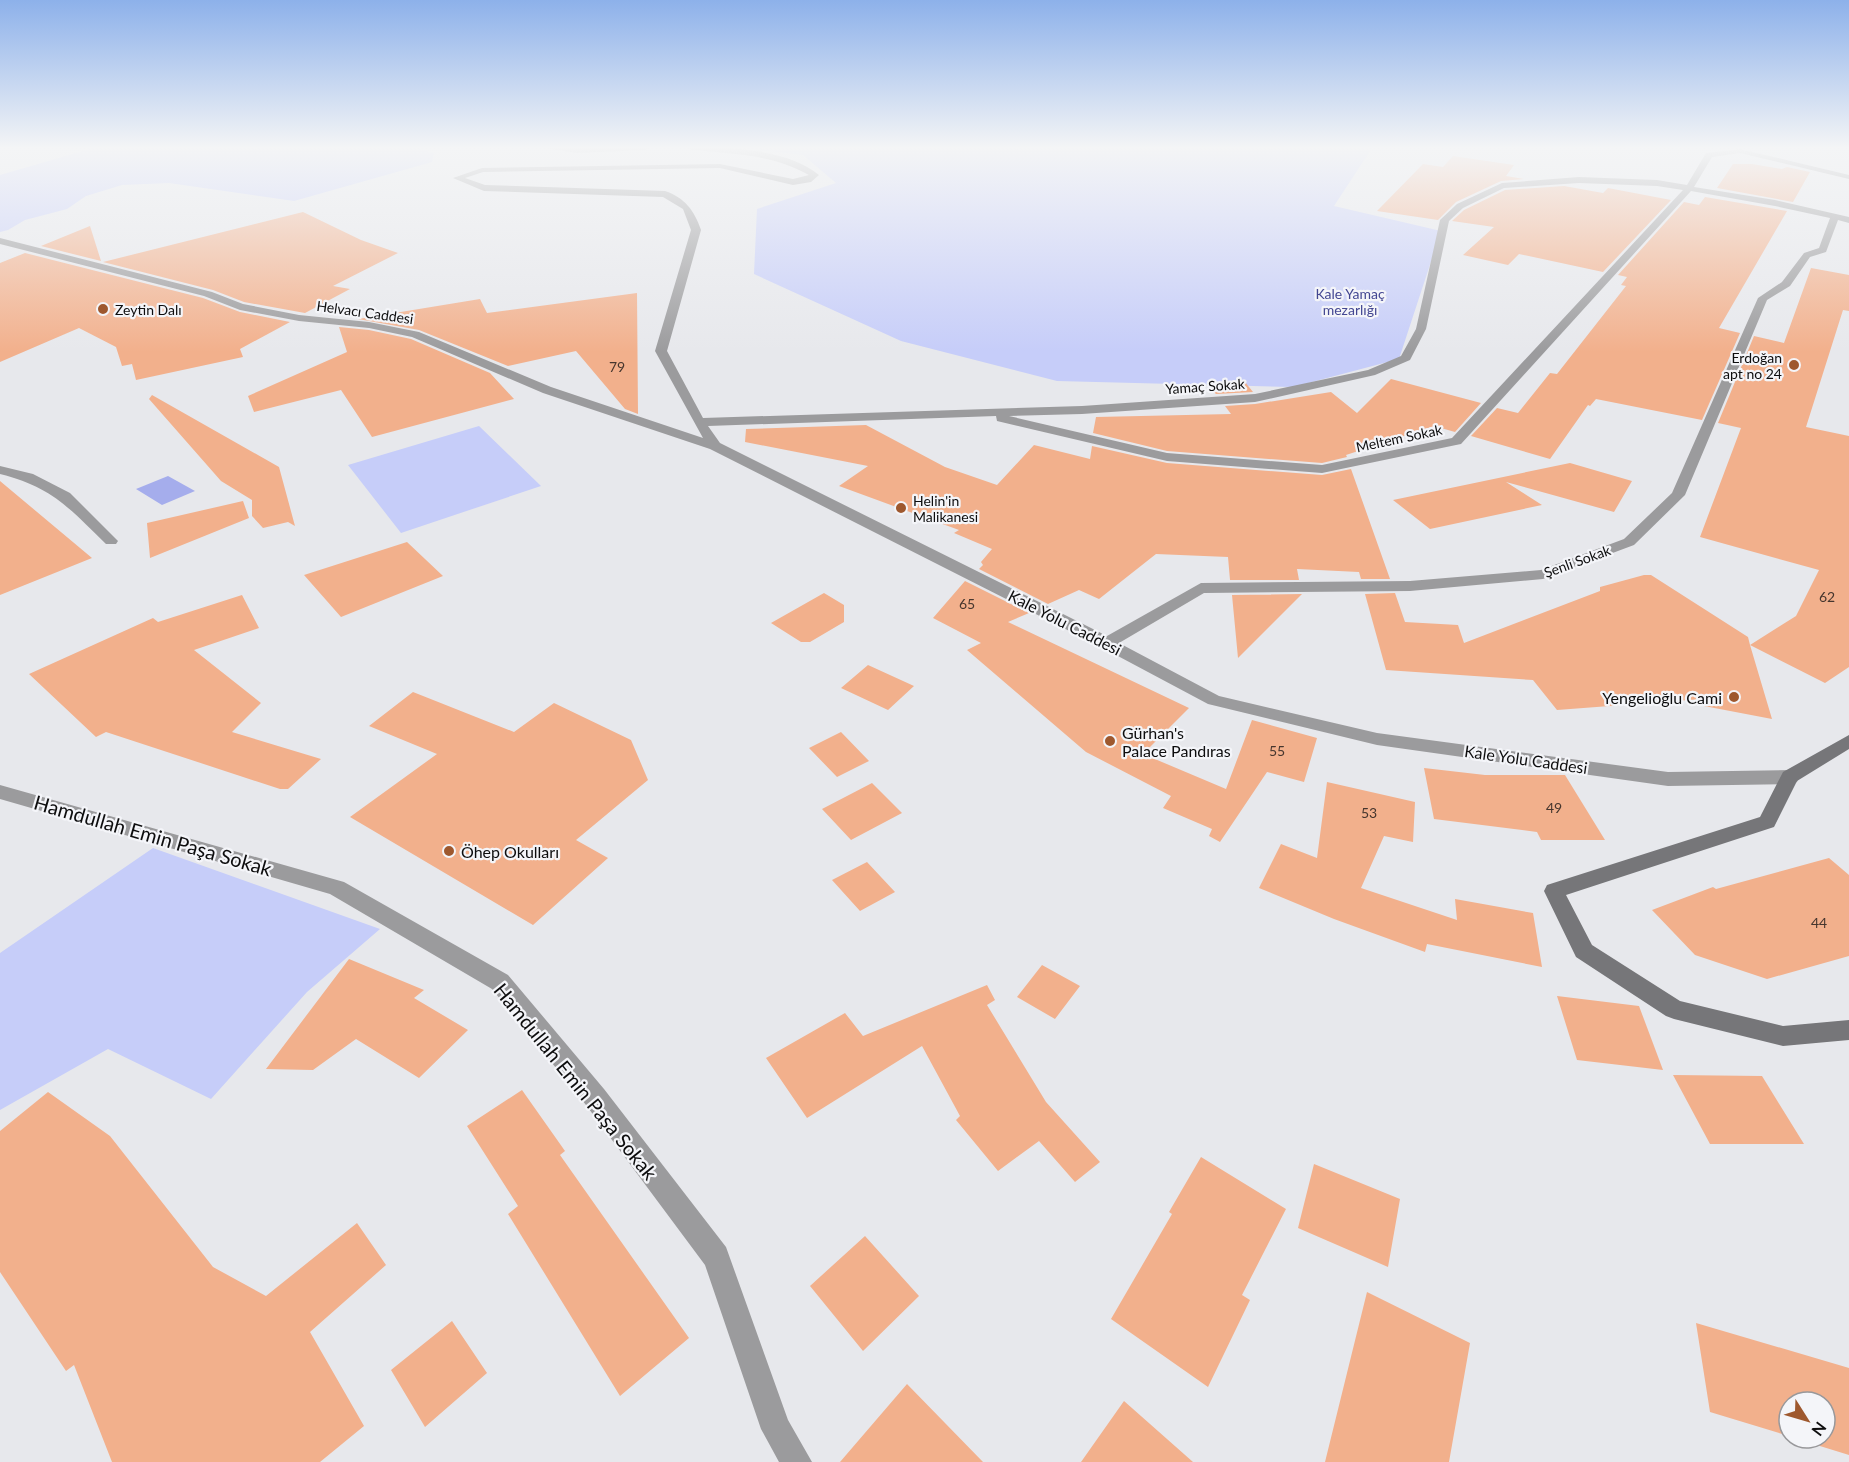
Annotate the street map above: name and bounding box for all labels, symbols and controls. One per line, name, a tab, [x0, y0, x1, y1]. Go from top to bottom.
park label: Kale Yamaç mezarlığı	[1315, 285, 1385, 318]
street label: Helvacı Caddesi	[315, 297, 415, 327]
place label: Zeytin Dalı	[115, 301, 182, 318]
marker: Zeytin Dalı	[96, 302, 110, 316]
place label: Erdoğan apt no 24	[1723, 349, 1782, 382]
house number: 79	[609, 358, 625, 375]
marker: Erdoğan apt no 24	[1787, 358, 1801, 372]
street label: Yamaç Sokak	[1165, 375, 1246, 397]
street label: Meltem Sokak	[1354, 420, 1444, 455]
place label: Helin'in Malikanesi	[913, 492, 978, 525]
marker: Helin'in Malikanesi	[894, 501, 908, 515]
street label: Şenli Sokak	[1541, 541, 1613, 581]
street label: Kale Yolu Caddesi	[1005, 585, 1125, 659]
house number: 62	[1819, 588, 1835, 605]
house number: 65	[959, 595, 975, 612]
place label: Yengelioğlu Cami	[1602, 688, 1722, 707]
marker: Yengelioğlu Cami	[1727, 690, 1741, 704]
place label: Gürhan's Palace Pandıras	[1122, 723, 1231, 760]
marker: Gürhan's Palace Pandıras	[1103, 734, 1117, 748]
street label: Kale Yolu Caddesi	[1463, 741, 1589, 777]
house number: 55	[1269, 742, 1285, 759]
street label: Hamdullah Emin Paşa Sokak	[31, 790, 275, 881]
house number: 49	[1546, 799, 1562, 816]
house number: 53	[1361, 804, 1377, 821]
place label: Öhep Okulları	[461, 842, 559, 861]
marker: Öhep Okulları	[442, 844, 456, 858]
house number: 44	[1811, 914, 1827, 931]
street label: Hamdullah Emin Paşa Sokak	[489, 978, 663, 1185]
north arrow	[1777, 1390, 1837, 1450]
text: N	[1808, 1419, 1831, 1440]

